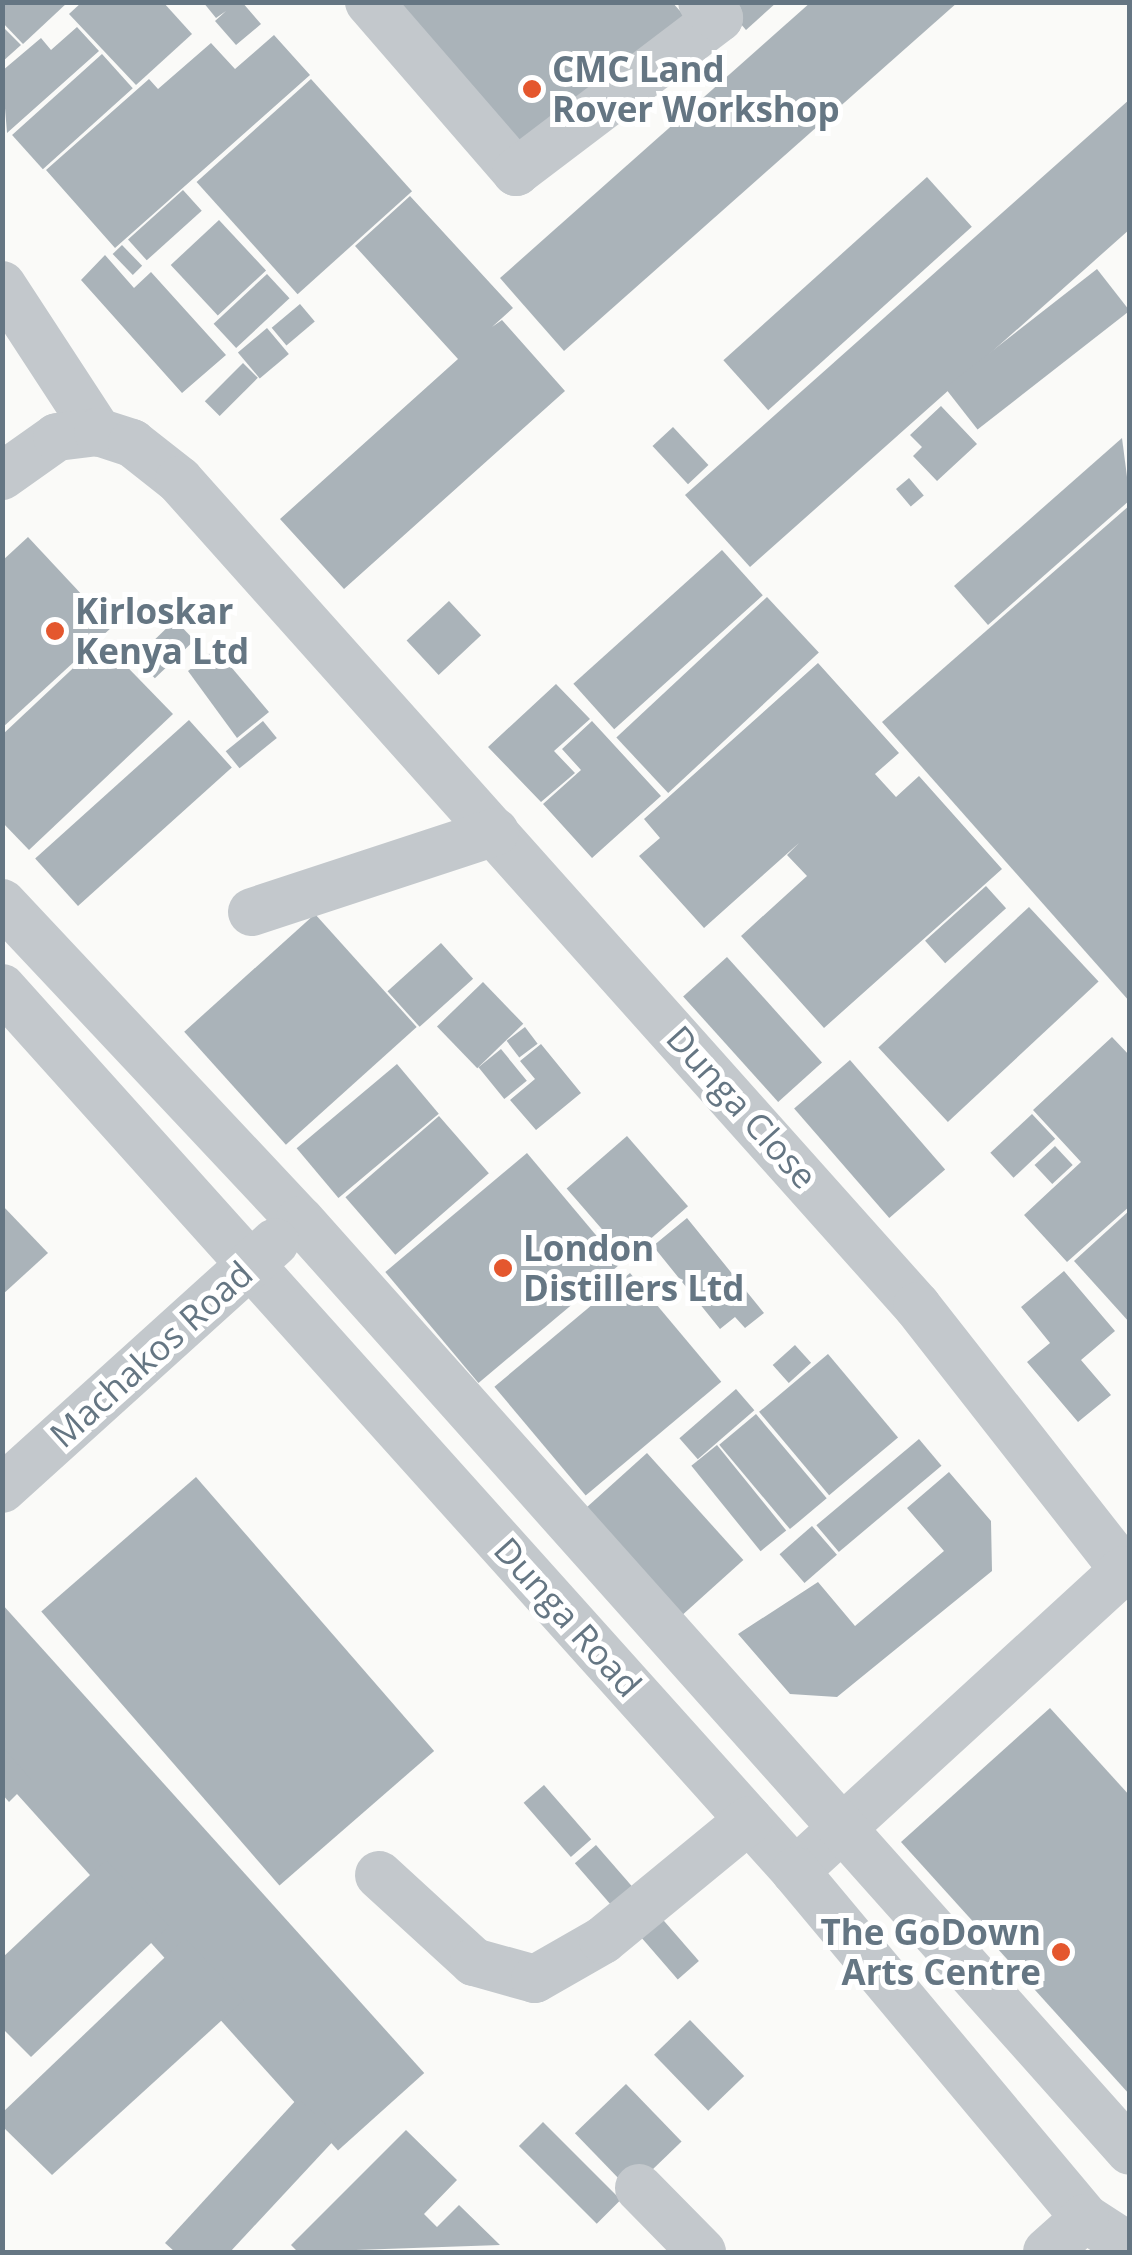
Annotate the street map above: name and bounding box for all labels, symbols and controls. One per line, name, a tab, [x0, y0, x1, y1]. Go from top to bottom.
place label: CMC Land Rover Workshop	[552, 48, 840, 130]
marker: CMC Land Rover Workshop	[521, 78, 543, 100]
place label: Kirloskar Kenya Ltd	[75, 590, 249, 672]
marker: Kirloskar Kenya Ltd	[44, 620, 66, 642]
street label: Dunga Close	[658, 1017, 826, 1197]
place label: London Distillers Ltd	[523, 1227, 744, 1309]
street label: Machakos Road	[41, 1252, 261, 1456]
marker: London Distillers Ltd	[492, 1257, 514, 1279]
street label: Dunga Road	[486, 1529, 650, 1705]
place label: The GoDown Arts Centre	[820, 1911, 1041, 1993]
marker: The GoDown Arts Centre	[1050, 1941, 1072, 1963]

